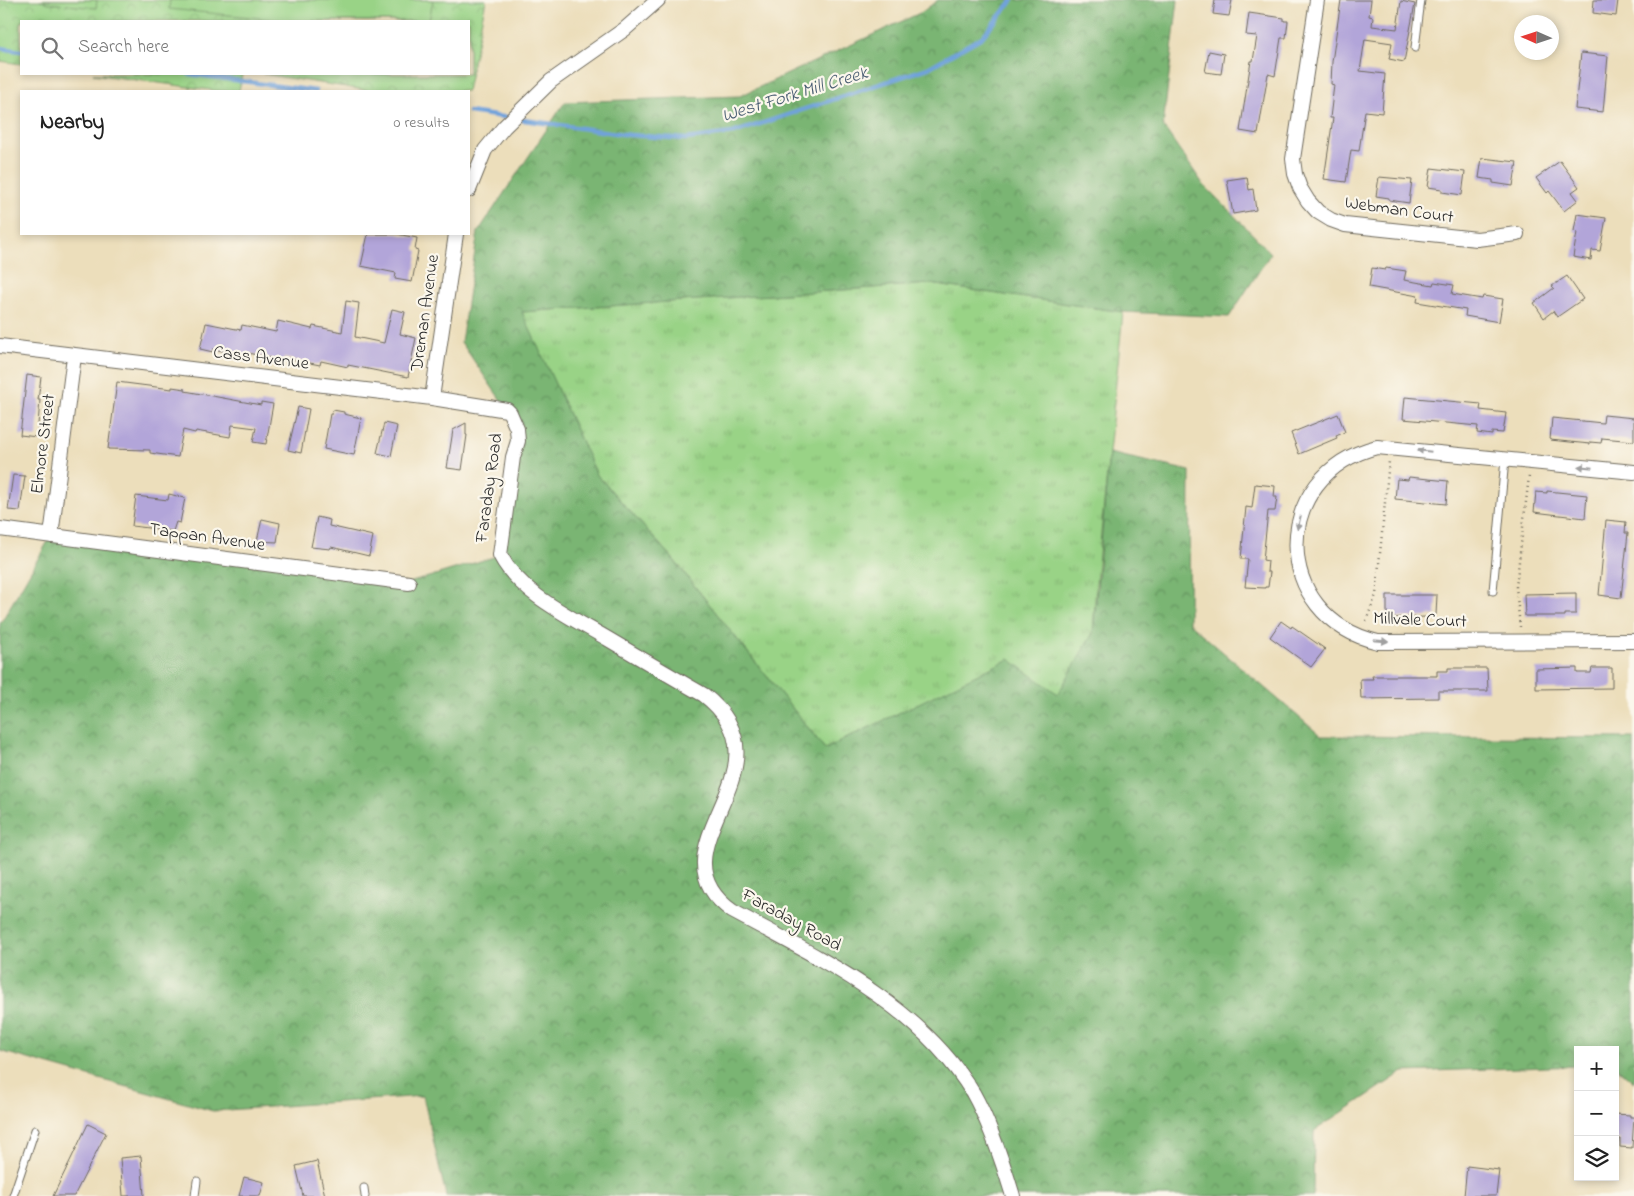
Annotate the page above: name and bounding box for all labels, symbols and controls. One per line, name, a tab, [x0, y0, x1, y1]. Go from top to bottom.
north arrow	[1514, 15, 1559, 60]
search box	[20, 20, 470, 75]
icon: search	[38, 34, 66, 62]
text: Search here	[78, 34, 169, 61]
water label: West Fork Mill Creek	[719, 60, 872, 130]
text: Nearby	[40, 108, 104, 138]
text: 0 results	[394, 111, 450, 135]
street label: Webman Court	[1343, 190, 1455, 232]
street label: Dreman Avenue	[405, 252, 447, 374]
street label: Cass Avenue	[212, 340, 311, 378]
street label: Elmore Street	[25, 392, 63, 496]
street label: Faraday Road	[469, 432, 511, 545]
one-way arrow	[1415, 447, 1431, 455]
one-way arrow	[1577, 463, 1593, 471]
one-way arrow	[1295, 515, 1303, 530]
street label: Tappan Avenue	[147, 517, 267, 559]
street label: Millvale Court	[1373, 606, 1467, 636]
one-way arrow	[1373, 637, 1389, 645]
street label: Faraday Road	[736, 882, 845, 959]
map controls	[1574, 1046, 1619, 1181]
button: +	[1574, 1046, 1619, 1091]
button: −	[1574, 1091, 1619, 1136]
button: layers	[1574, 1136, 1619, 1181]

